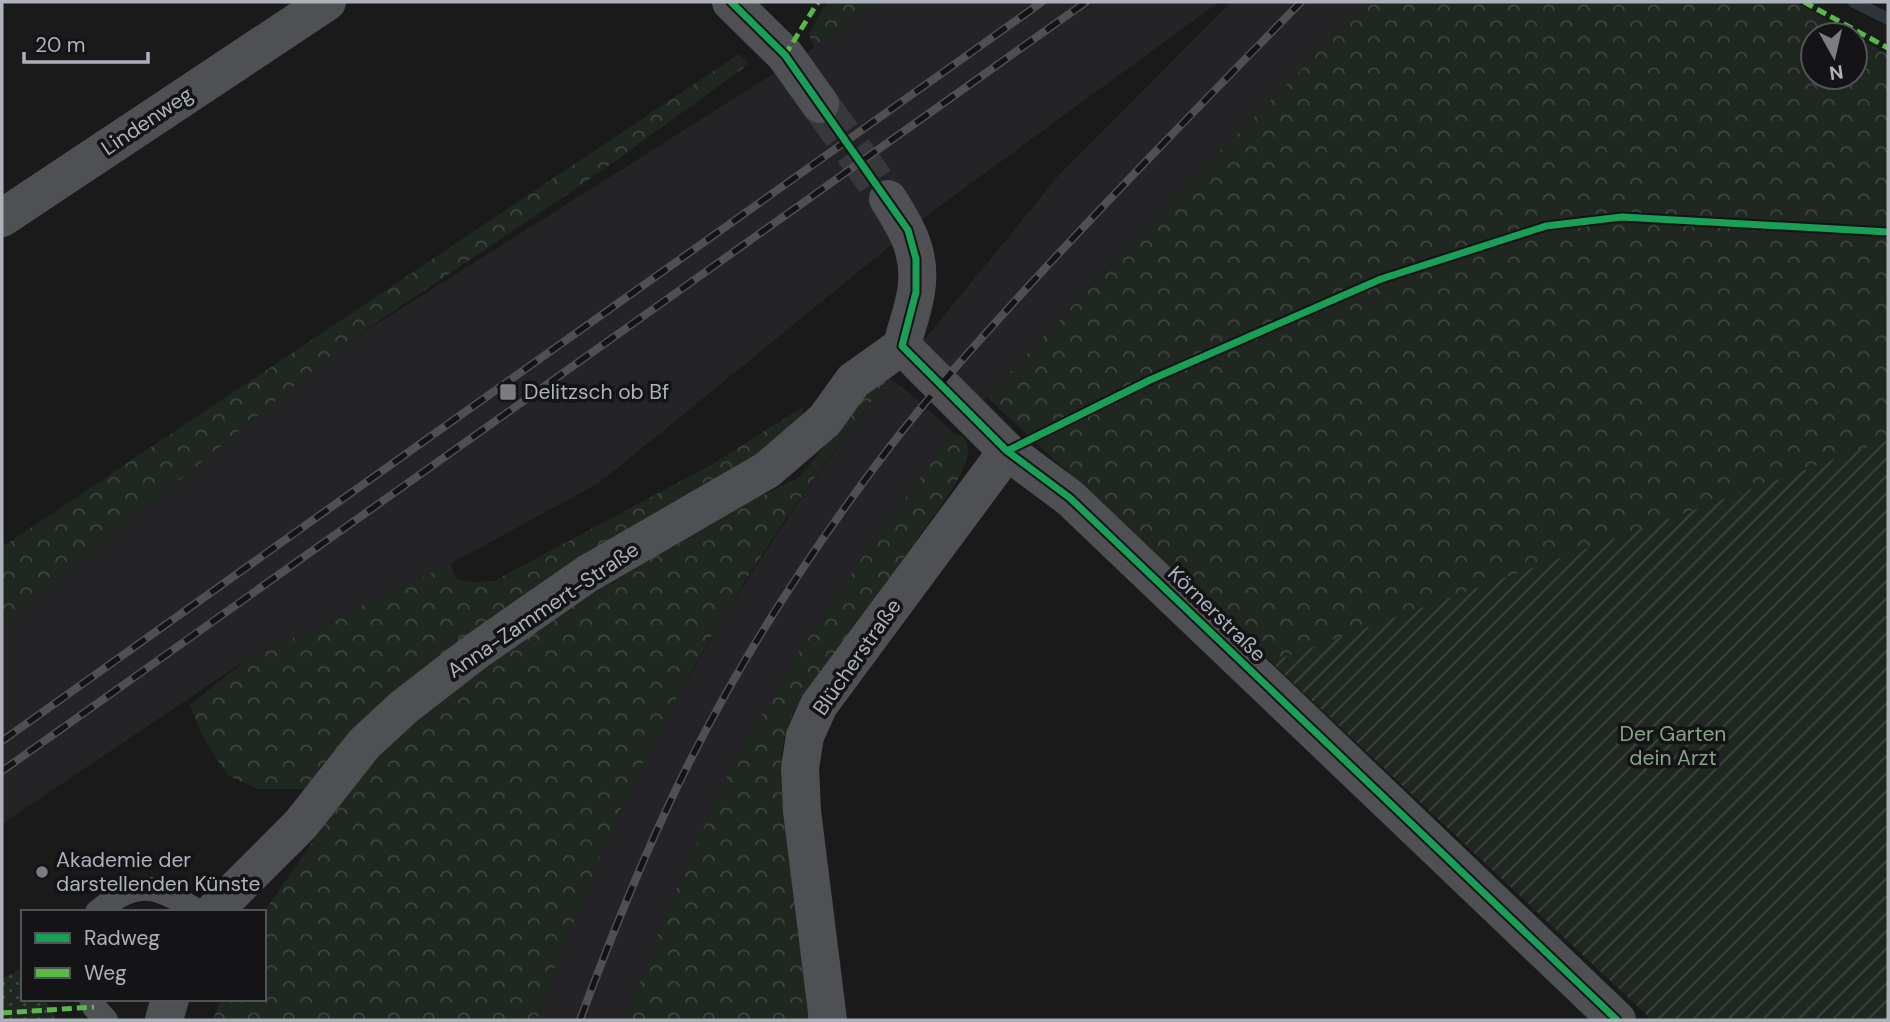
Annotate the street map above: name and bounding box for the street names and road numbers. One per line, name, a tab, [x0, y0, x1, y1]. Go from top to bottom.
street label: Lindenweg	[96, 80, 198, 162]
street label: Anna-Zammert-Straße	[442, 535, 644, 685]
street label: Körnerstraße	[1162, 560, 1272, 668]
street label: Blücherstraße	[806, 593, 908, 721]

